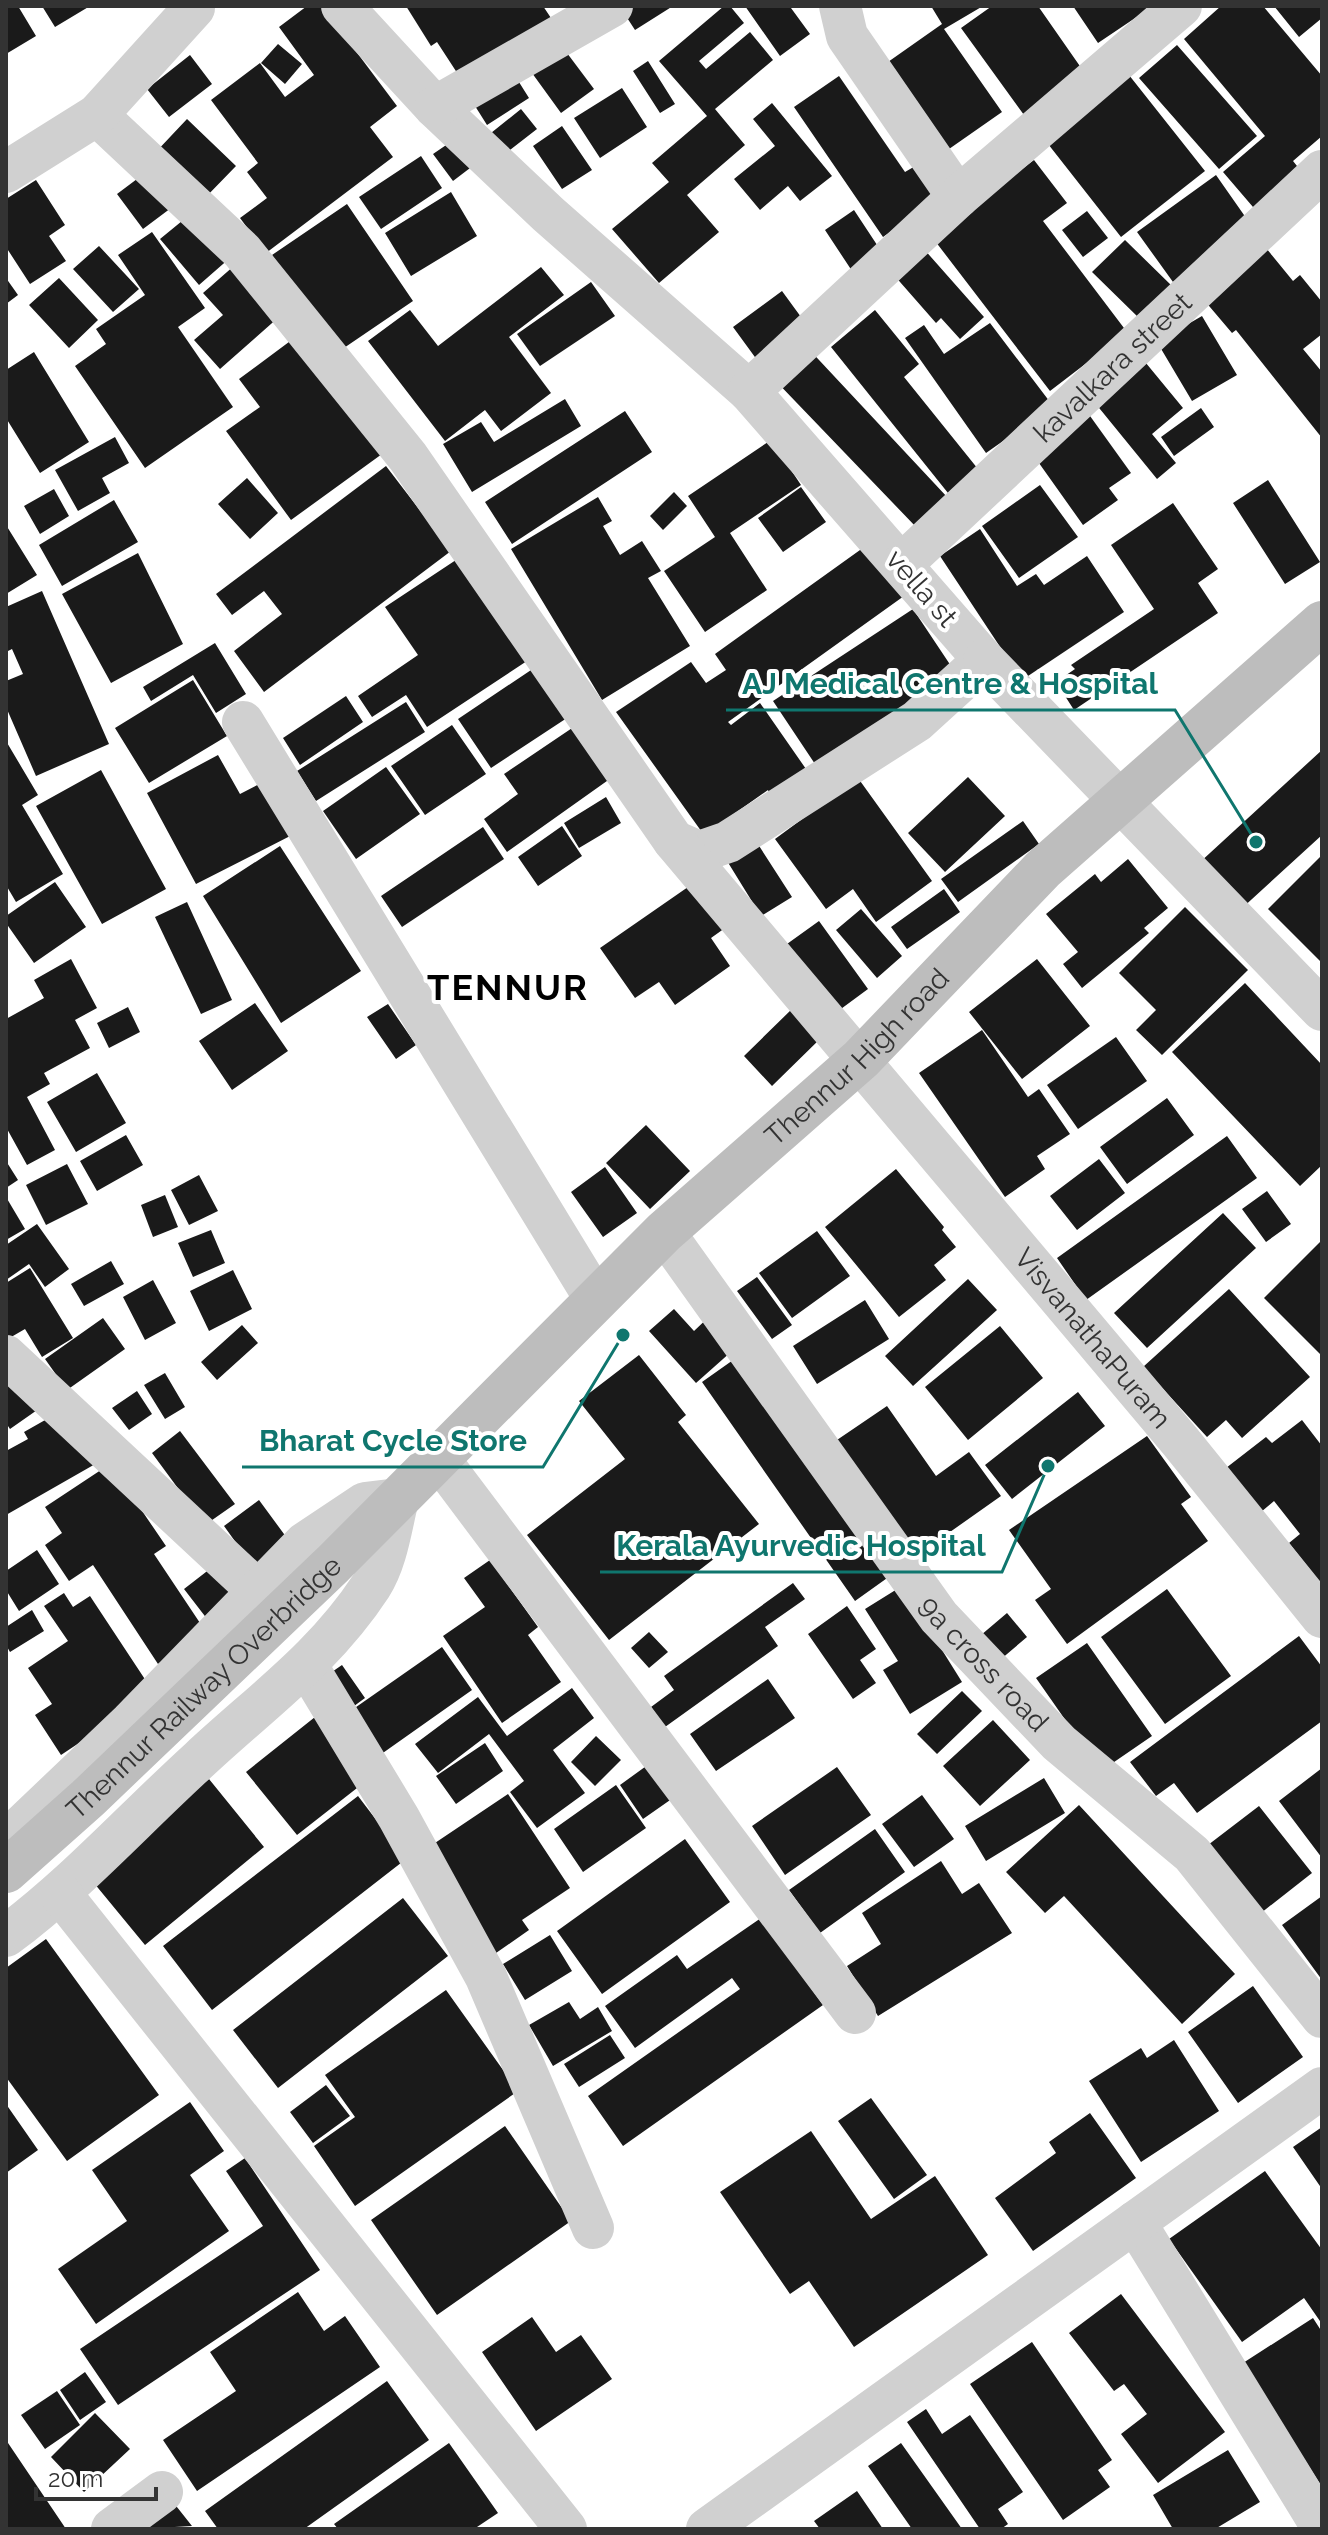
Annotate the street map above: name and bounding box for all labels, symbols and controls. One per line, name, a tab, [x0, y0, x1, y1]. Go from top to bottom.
street label: kavalkara street	[1027, 286, 1199, 449]
street label: vella st	[879, 543, 964, 634]
callout: AJ Medical Centre & Hospital	[726, 656, 1175, 710]
text: AJ Medical Centre & Hospital	[742, 666, 1158, 701]
street label: Thennur High road	[758, 962, 956, 1153]
district label: TENNUR	[427, 966, 589, 1008]
street label: VisvanathaPuram	[1007, 1241, 1178, 1435]
callout: Bharat Cycle Store	[242, 1413, 543, 1467]
text: Bharat Cycle Store	[259, 1423, 527, 1458]
callout: Kerala Ayurvedic Hospital	[600, 1518, 1002, 1572]
text: Kerala Ayurvedic Hospital	[616, 1528, 986, 1563]
street label: Thennur Railway Overbridge	[60, 1549, 348, 1826]
street label: 9a cross road	[913, 1590, 1055, 1738]
scale bar	[36, 2451, 156, 2501]
text: 20 m	[48, 2464, 103, 2493]

